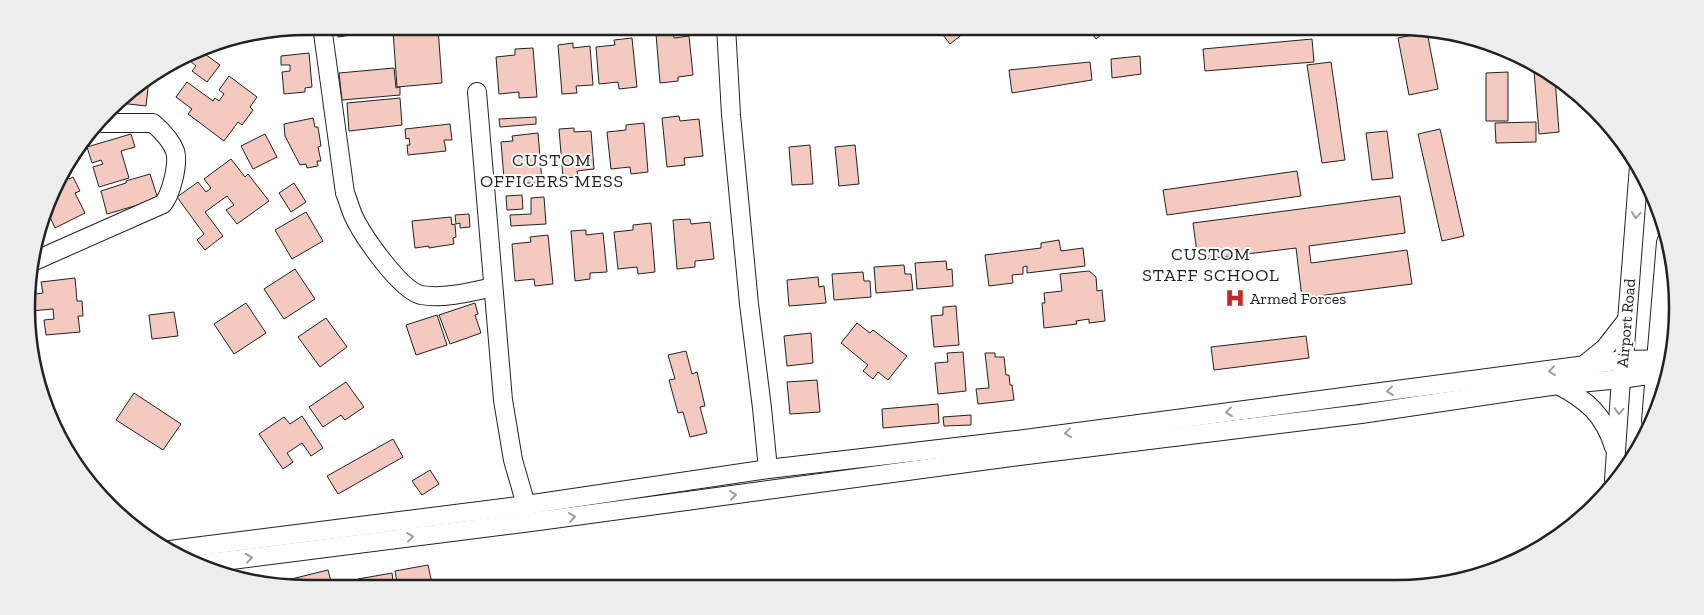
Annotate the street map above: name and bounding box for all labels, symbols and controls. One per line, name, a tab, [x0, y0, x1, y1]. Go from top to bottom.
district label: CUSTOM OFFICERS MESS	[480, 149, 624, 192]
one-way arrow	[1630, 211, 1641, 219]
district label: CUSTOM STAFF SCHOOL	[1142, 243, 1280, 286]
street label: Airport Road	[1613, 277, 1639, 368]
hospital icon: Armed Forces	[1224, 287, 1246, 309]
place label: Armed Forces	[1250, 289, 1346, 308]
one-way arrow	[1547, 365, 1555, 376]
one-way arrow	[1386, 385, 1394, 396]
one-way arrow	[1225, 406, 1233, 417]
one-way arrow	[1613, 408, 1624, 416]
one-way arrow	[1064, 427, 1072, 438]
one-way arrow	[729, 490, 737, 501]
one-way arrow	[568, 512, 576, 523]
one-way arrow	[407, 532, 415, 543]
one-way arrow	[245, 553, 253, 564]

